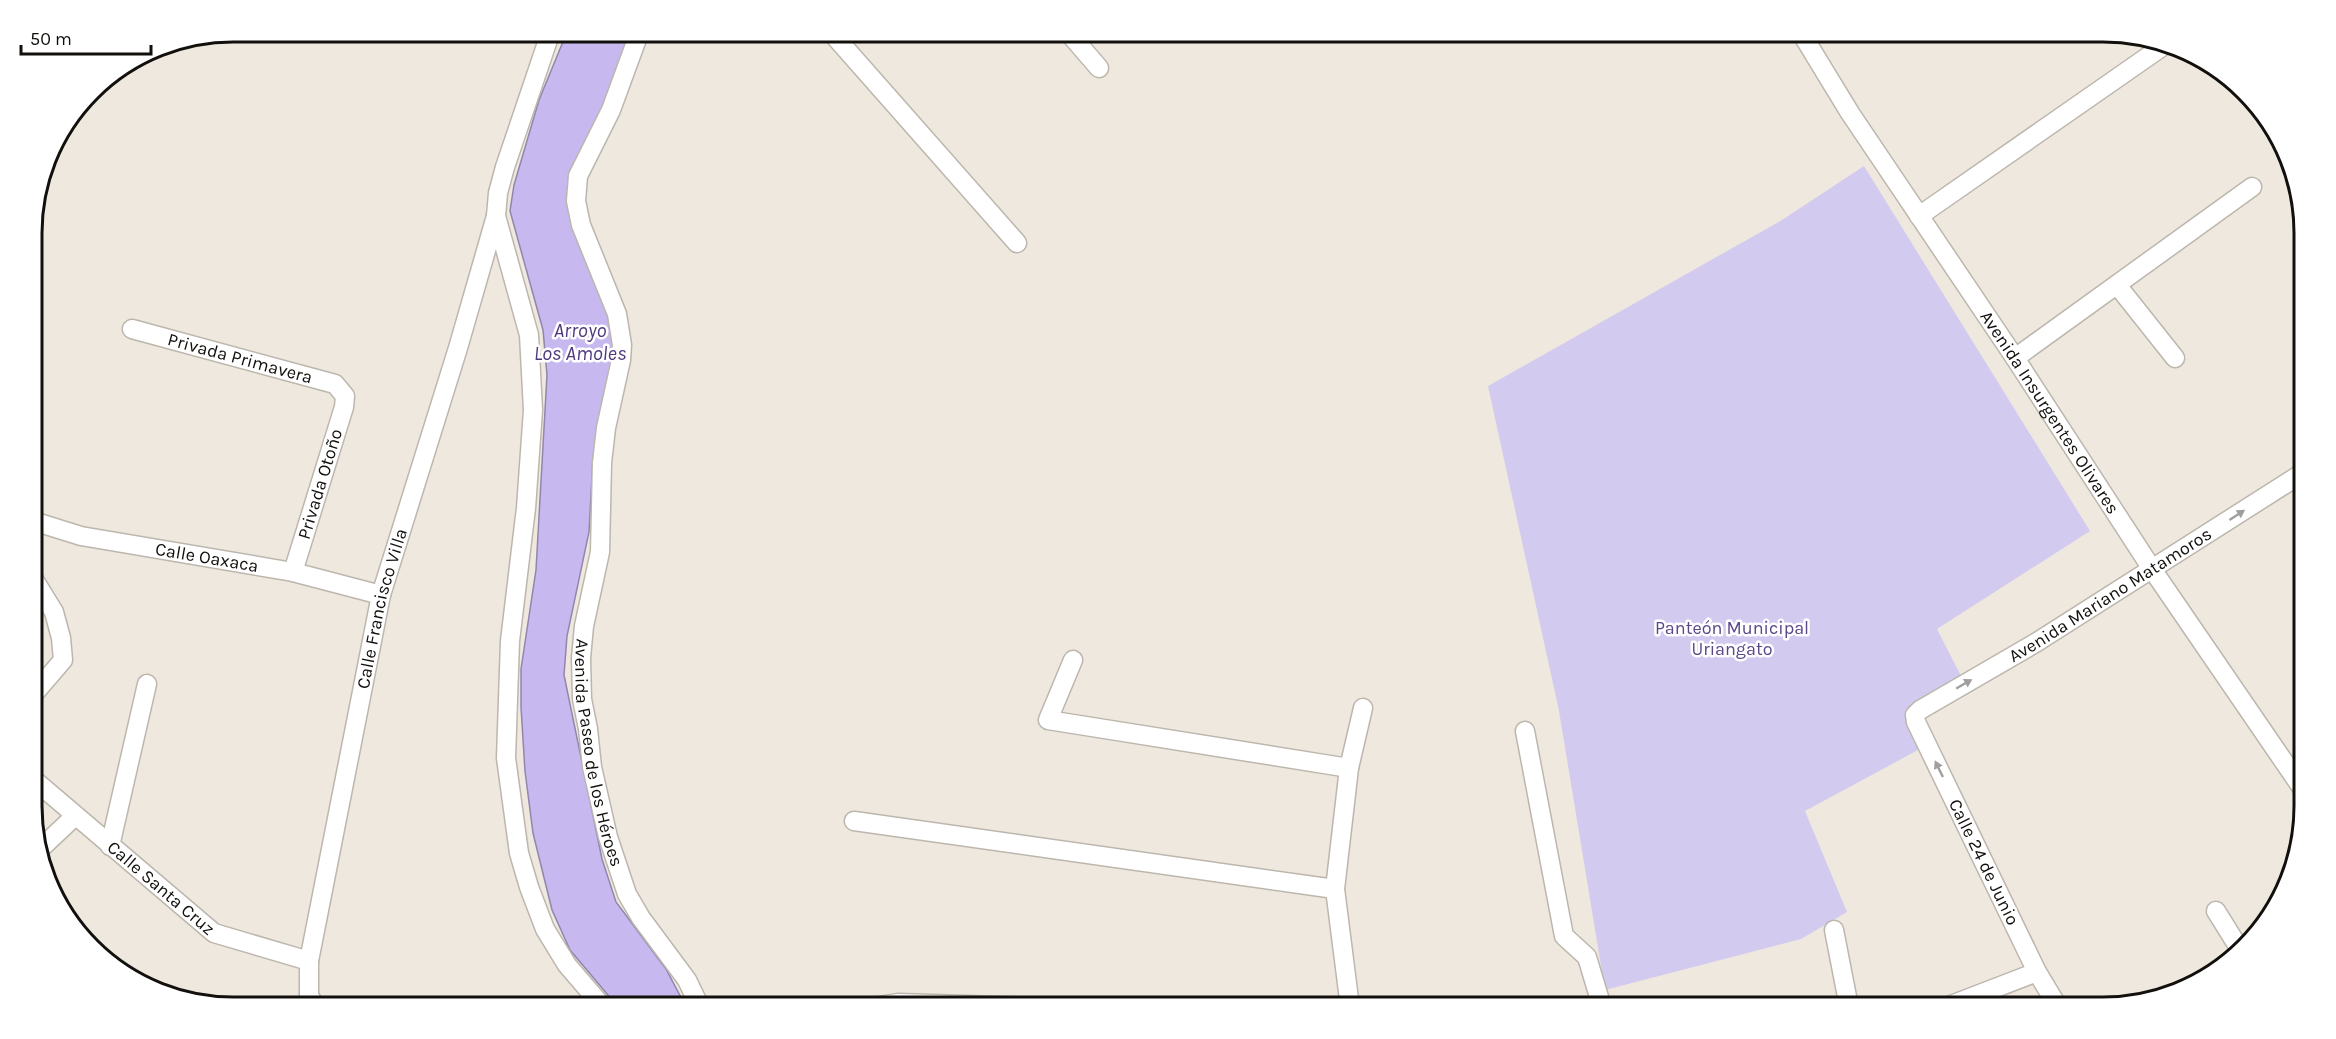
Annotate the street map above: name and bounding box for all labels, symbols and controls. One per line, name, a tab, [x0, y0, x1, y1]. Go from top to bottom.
scale bar	[21, 18, 152, 56]
text: 50 m	[30, 28, 72, 50]
street label: Avenida Insurgentes Olivares	[1975, 307, 2124, 518]
water label: Arroyo Los Amoles	[534, 319, 626, 365]
street label: Privada Primavera	[165, 328, 315, 388]
street label: Privada Otoño	[293, 426, 347, 542]
one-way arrow	[2229, 510, 2245, 521]
street label: Avenida Mariano Matamoros	[2005, 523, 2216, 667]
street label: Calle Francisco Villa	[352, 526, 412, 691]
street label: Calle Oaxaca	[154, 538, 260, 577]
park label: Panteón Municipal Uriangato	[1655, 617, 1809, 660]
street label: Avenida Paseo de los Héroes	[570, 638, 628, 869]
one-way arrow	[1956, 679, 1973, 689]
one-way arrow	[1934, 760, 1943, 777]
street label: Calle 24 de Junio	[1944, 795, 2024, 929]
street label: Calle Santa Cruz	[103, 836, 219, 940]

